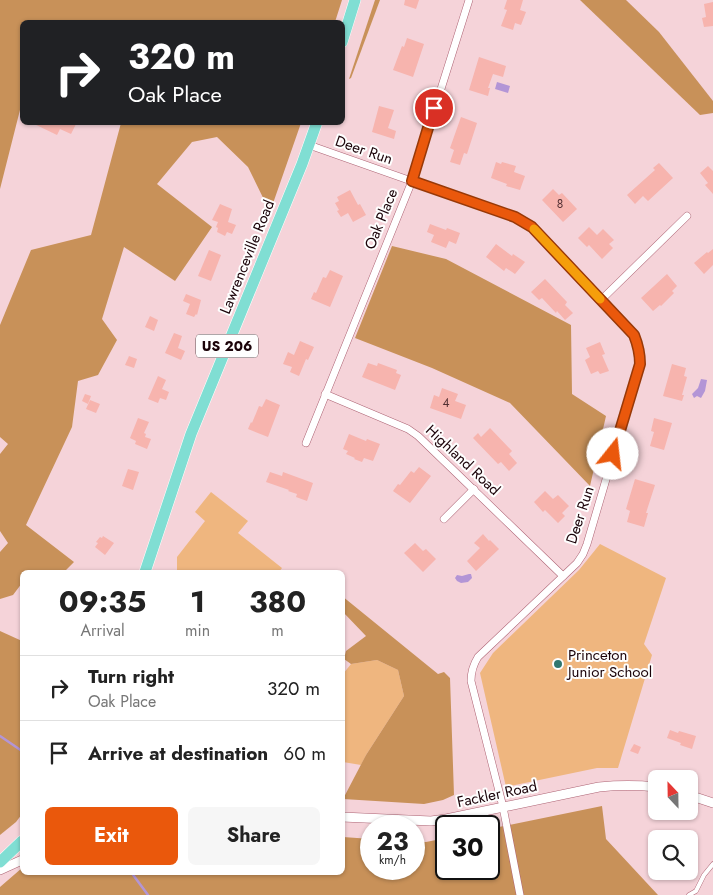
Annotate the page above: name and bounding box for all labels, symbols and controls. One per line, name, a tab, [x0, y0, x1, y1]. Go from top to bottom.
text: 320 m	[128, 32, 235, 82]
icon: right	[45, 40, 110, 105]
text: Oak Place	[128, 78, 222, 110]
pin	[413, 87, 455, 129]
icon: arrive	[420, 94, 448, 122]
street label: Deer Run	[332, 130, 396, 170]
street label: Oak Place	[359, 185, 403, 253]
house number: 8	[557, 195, 563, 213]
street label: Lawrenceville Road	[214, 197, 280, 317]
road number: US 206	[196, 334, 258, 358]
house number: 4	[443, 394, 450, 412]
street label: Highland Road	[421, 420, 505, 500]
position arrow	[586, 427, 638, 479]
street label: Deer Run	[560, 483, 600, 547]
text: 09:35	[59, 580, 146, 623]
text: 1	[190, 580, 205, 623]
text: 380	[249, 580, 306, 623]
text: Arrival	[80, 619, 125, 642]
text: min	[185, 619, 210, 642]
text: m	[271, 619, 284, 642]
place label: Princeton Junior School	[566, 644, 652, 683]
marker: Princeton Junior School	[552, 658, 564, 670]
text: Turn right	[88, 663, 174, 690]
icon: right	[45, 674, 73, 702]
text: 320 m	[267, 675, 320, 702]
text: Oak Place	[88, 690, 156, 713]
icon: arrive	[45, 739, 73, 767]
text: Arrive at destination	[88, 740, 268, 767]
text: 60 m	[283, 740, 326, 767]
north arrow	[648, 770, 698, 820]
map controls	[648, 770, 698, 880]
street label: Fackler Road	[455, 775, 539, 813]
button: Exit	[45, 807, 178, 865]
button: Share	[188, 807, 320, 865]
speed limit sign: 30	[435, 815, 500, 880]
text: 23	[377, 823, 408, 859]
button: search	[648, 830, 698, 880]
text: km/h	[379, 851, 406, 869]

